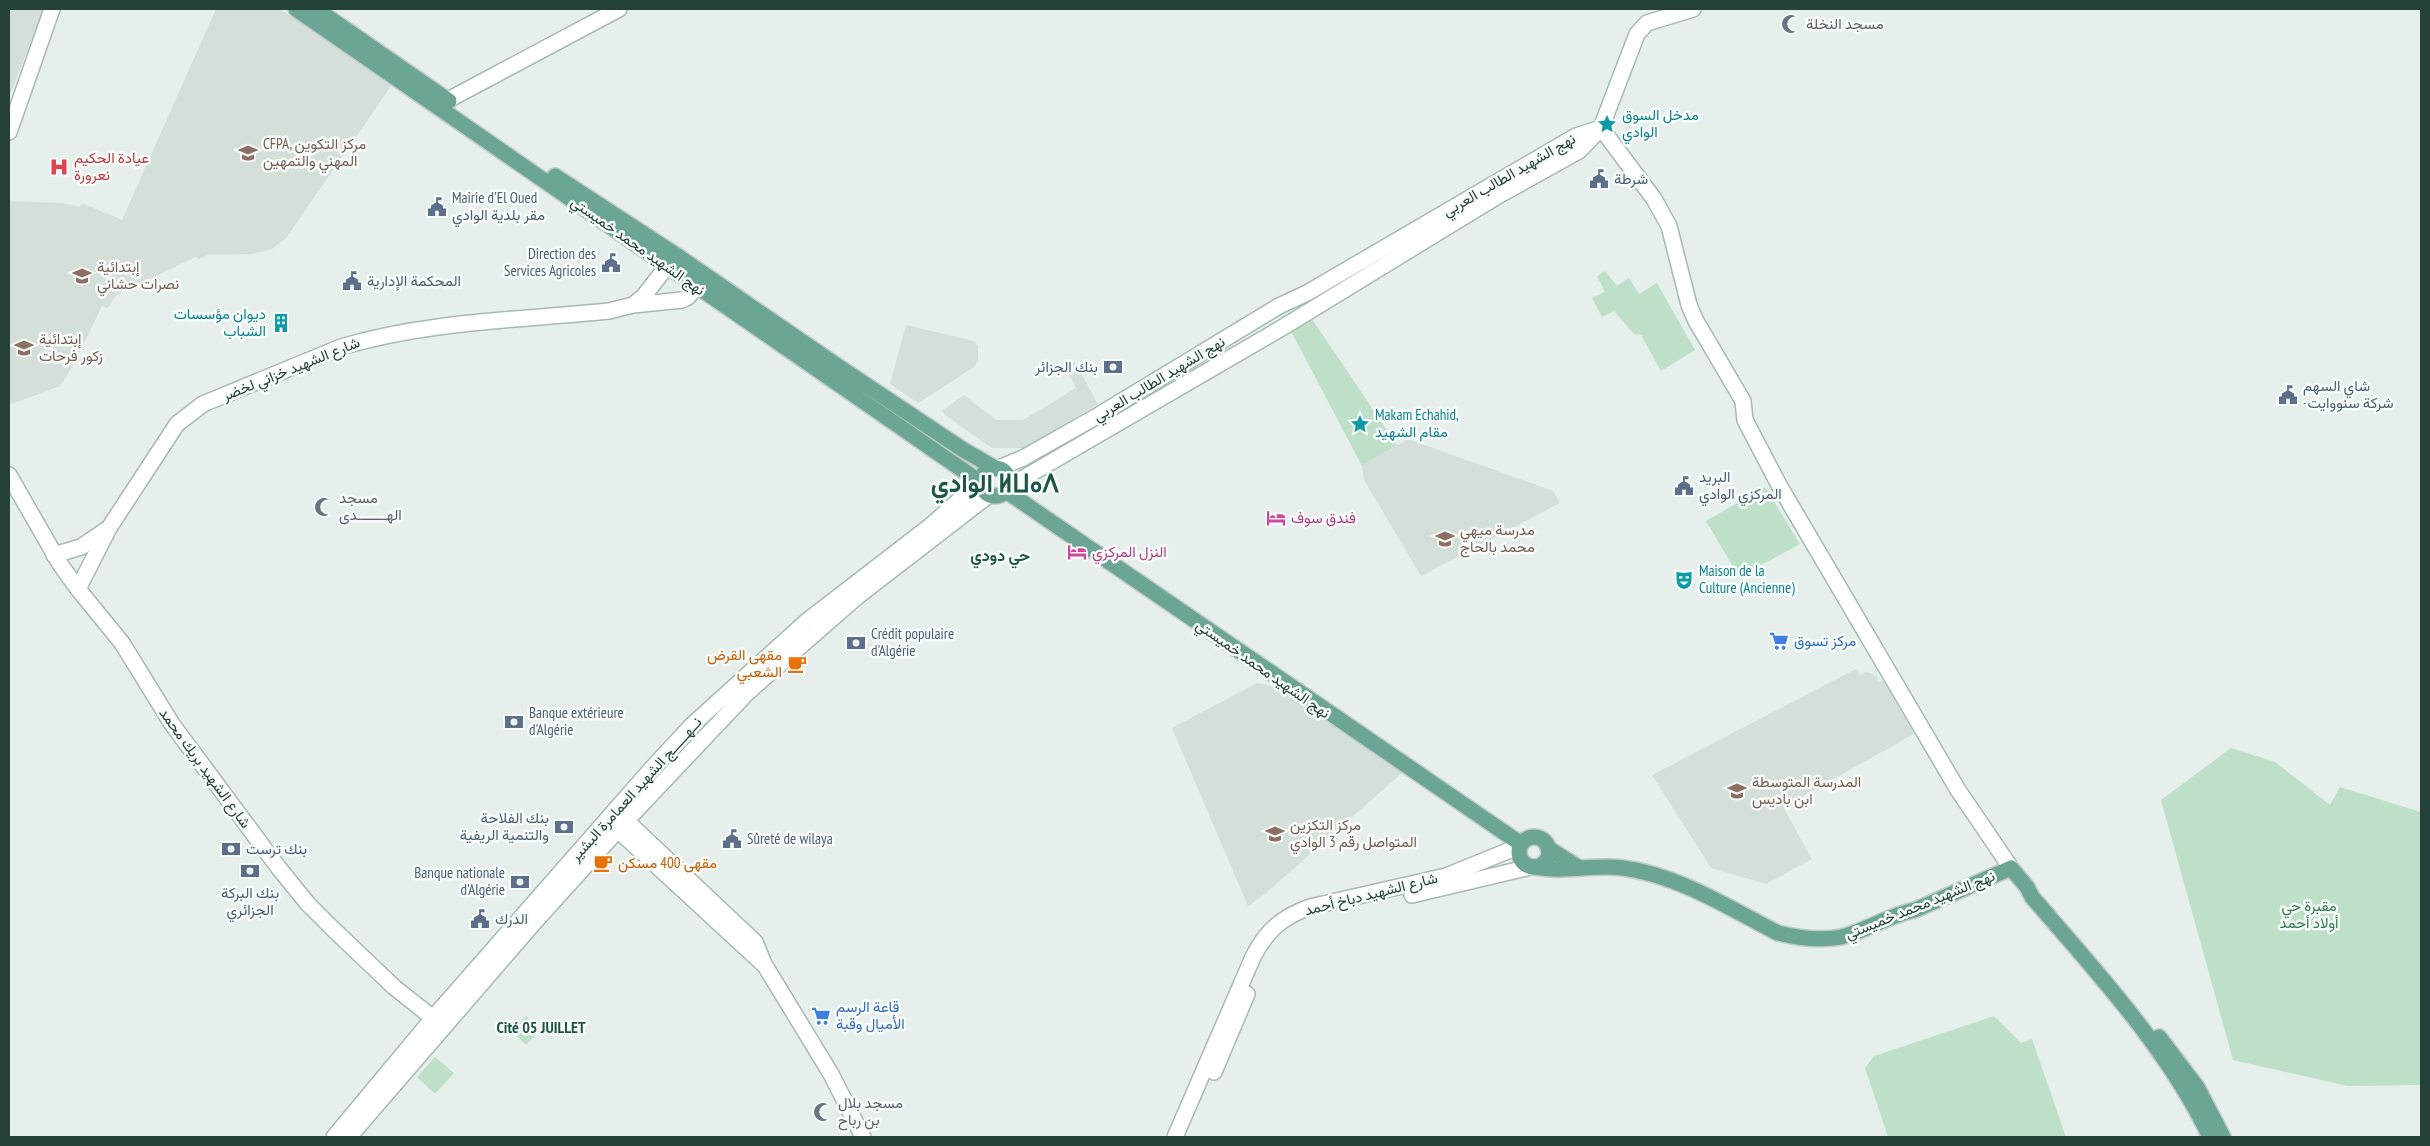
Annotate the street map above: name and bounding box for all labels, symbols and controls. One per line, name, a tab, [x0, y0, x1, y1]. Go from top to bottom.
mosque icon: مسجد النخلة	[1780, 13, 1802, 35]
place label: مسجد النخلة	[1806, 14, 1884, 33]
place label: مدخل السوق الوادي	[1622, 105, 1699, 145]
place icon: مدخل السوق الوادي	[1596, 113, 1618, 135]
street label: نهج الشهيد الطالب العربي	[1439, 129, 1581, 224]
place label: CFPA, مركز التكوين المهني والتمهين	[263, 134, 366, 174]
school or university icon: CFPA, مركز التكوين المهني والتمهين	[237, 142, 259, 164]
place label: عيادة الحكيم نعرورة	[74, 148, 149, 184]
hospital icon: عيادة الحكيم نعرورة	[48, 156, 70, 178]
public building icon: شرطة	[1588, 168, 1610, 190]
place label: شرطة	[1614, 169, 1648, 188]
place label: Mairie d'El Oued مقر بلدية الوادي	[452, 188, 545, 228]
street label: نهج الشهيد محمد خميستي	[565, 192, 709, 302]
public building icon: Mairie d'El Oued مقر بلدية الوادي	[426, 196, 448, 218]
place label: Direction des Services Agricoles	[504, 244, 596, 280]
public building icon: Direction des Services Agricoles	[600, 252, 622, 274]
place label: إبتدائية نصرات حشاني	[97, 257, 179, 297]
school or university icon: إبتدائية نصرات حشاني	[71, 265, 93, 287]
public building icon: المحكمة الإدارية	[341, 270, 363, 292]
place label: المحكمة الإدارية	[367, 271, 461, 291]
place label: ديوان مؤسسات الشباب	[174, 304, 266, 340]
building icon: ديوان مؤسسات الشباب	[270, 312, 292, 334]
place label: إبتدائية زكور فرحات	[39, 329, 103, 365]
street label: شارع الشهيد خزاني لخضر	[218, 332, 364, 409]
street label: نهج الشهيد الطالب العربي	[1089, 332, 1230, 429]
school or university icon: إبتدائية زكور فرحات	[13, 337, 35, 359]
bank icon: بنك الجزائر	[1102, 356, 1124, 378]
place label: بنك الجزائر	[1034, 357, 1098, 376]
place label: شاي السهم -شركة سنووايت	[2303, 376, 2394, 412]
public building icon: شاي السهم -شركة سنووايت	[2277, 384, 2299, 406]
place label: Makam Echahid, مقام الشهيد	[1375, 405, 1459, 442]
place icon: Makam Echahid, مقام الشهيد	[1349, 413, 1371, 435]
district label: الوادي ⵍⵡⴰⴷ	[931, 467, 1059, 504]
place label: البريد المركزي الوادي	[1699, 467, 1782, 507]
public building icon: البريد المركزي الوادي	[1673, 475, 1695, 497]
place label: مسجد الهـــــــدى	[339, 488, 402, 525]
mosque icon: مسجد الهـــــــدى	[313, 496, 335, 518]
hotel icon: فندق سوف	[1265, 507, 1287, 529]
place label: فندق سوف	[1291, 508, 1356, 527]
place label: مدرسة ميهي محمد بالحاج	[1460, 520, 1535, 558]
school or university icon: مدرسة ميهي محمد بالحاج	[1434, 528, 1456, 550]
hotel icon: النزل المركزي	[1066, 541, 1088, 563]
place label: النزل المركزي	[1092, 542, 1167, 565]
district label: حي دودي	[970, 545, 1030, 569]
place label: Maison de la Culture (Ancienne)	[1699, 561, 1795, 597]
theatre icon: Maison de la Culture (Ancienne)	[1673, 569, 1695, 591]
street label: نهج الشهيد محمد خميستي	[1190, 615, 1334, 725]
place label: Crédit populaire d'Algérie	[871, 624, 954, 660]
supermarket icon: مركز تسوق	[1768, 630, 1790, 652]
place label: مركز تسوق	[1794, 631, 1856, 650]
bank icon: Crédit populaire d'Algérie	[845, 632, 867, 654]
place label: مقهى القرض الشعبي	[707, 645, 782, 685]
cafe icon: مقهى القرض الشعبي	[786, 653, 808, 675]
place label: Banque extérieure d'Algérie	[529, 703, 624, 739]
street label: شارع الشهيد بريك محمد	[154, 704, 256, 833]
bank icon: Banque extérieure d'Algérie	[503, 711, 525, 733]
street label: نــهـــــج الشهيد العمامرة البشير	[565, 713, 707, 867]
place label: المدرسة المتوسطة ابن باديس	[1752, 772, 1861, 809]
school or university icon: المدرسة المتوسطة ابن باديس	[1726, 780, 1748, 802]
place label: بنك الفلاحة والتنمية الريفية	[460, 808, 549, 844]
place label: مركز التكزين المتواصل رقم 3 الوادي	[1290, 815, 1417, 855]
bank icon: بنك الفلاحة والتنمية الريفية	[553, 816, 575, 838]
school or university icon: مركز التكزين المتواصل رقم 3 الوادي	[1264, 823, 1286, 845]
public building icon: Sûreté de wilaya	[721, 828, 743, 850]
place label: Sûreté de wilaya	[747, 829, 833, 848]
bank icon: بنك ترست	[220, 838, 242, 860]
place label: بنك ترست	[246, 839, 307, 858]
cafe icon: مقهى 400 مسكن	[592, 852, 614, 874]
place label: مقهى 400 مسكن	[618, 853, 717, 873]
bank icon: بنك البركة الجزائري	[239, 860, 261, 882]
place label: Banque nationale d'Algérie	[414, 863, 505, 899]
street label: نهج الشهيد محمد خميستي	[1842, 866, 1999, 947]
street label: شارع الشهيد دباخ أحمد	[1302, 868, 1440, 921]
bank icon: Banque nationale d'Algérie	[509, 871, 531, 893]
place label: بنك البركة الجزائري	[221, 883, 279, 923]
park label: مقبرة حي أولاد أحمد	[2279, 896, 2339, 932]
public building icon: الدرك	[469, 908, 491, 930]
place label: الدرك	[495, 909, 528, 928]
place label: قاعة الرسم الأميال وقبة	[836, 997, 905, 1033]
supermarket icon: قاعة الرسم الأميال وقبة	[810, 1005, 832, 1027]
district label: Cité 05 JUILLET	[497, 1017, 586, 1037]
place label: مسجد بلال بن رباح	[838, 1093, 903, 1131]
mosque icon: مسجد بلال بن رباح	[812, 1101, 834, 1123]

